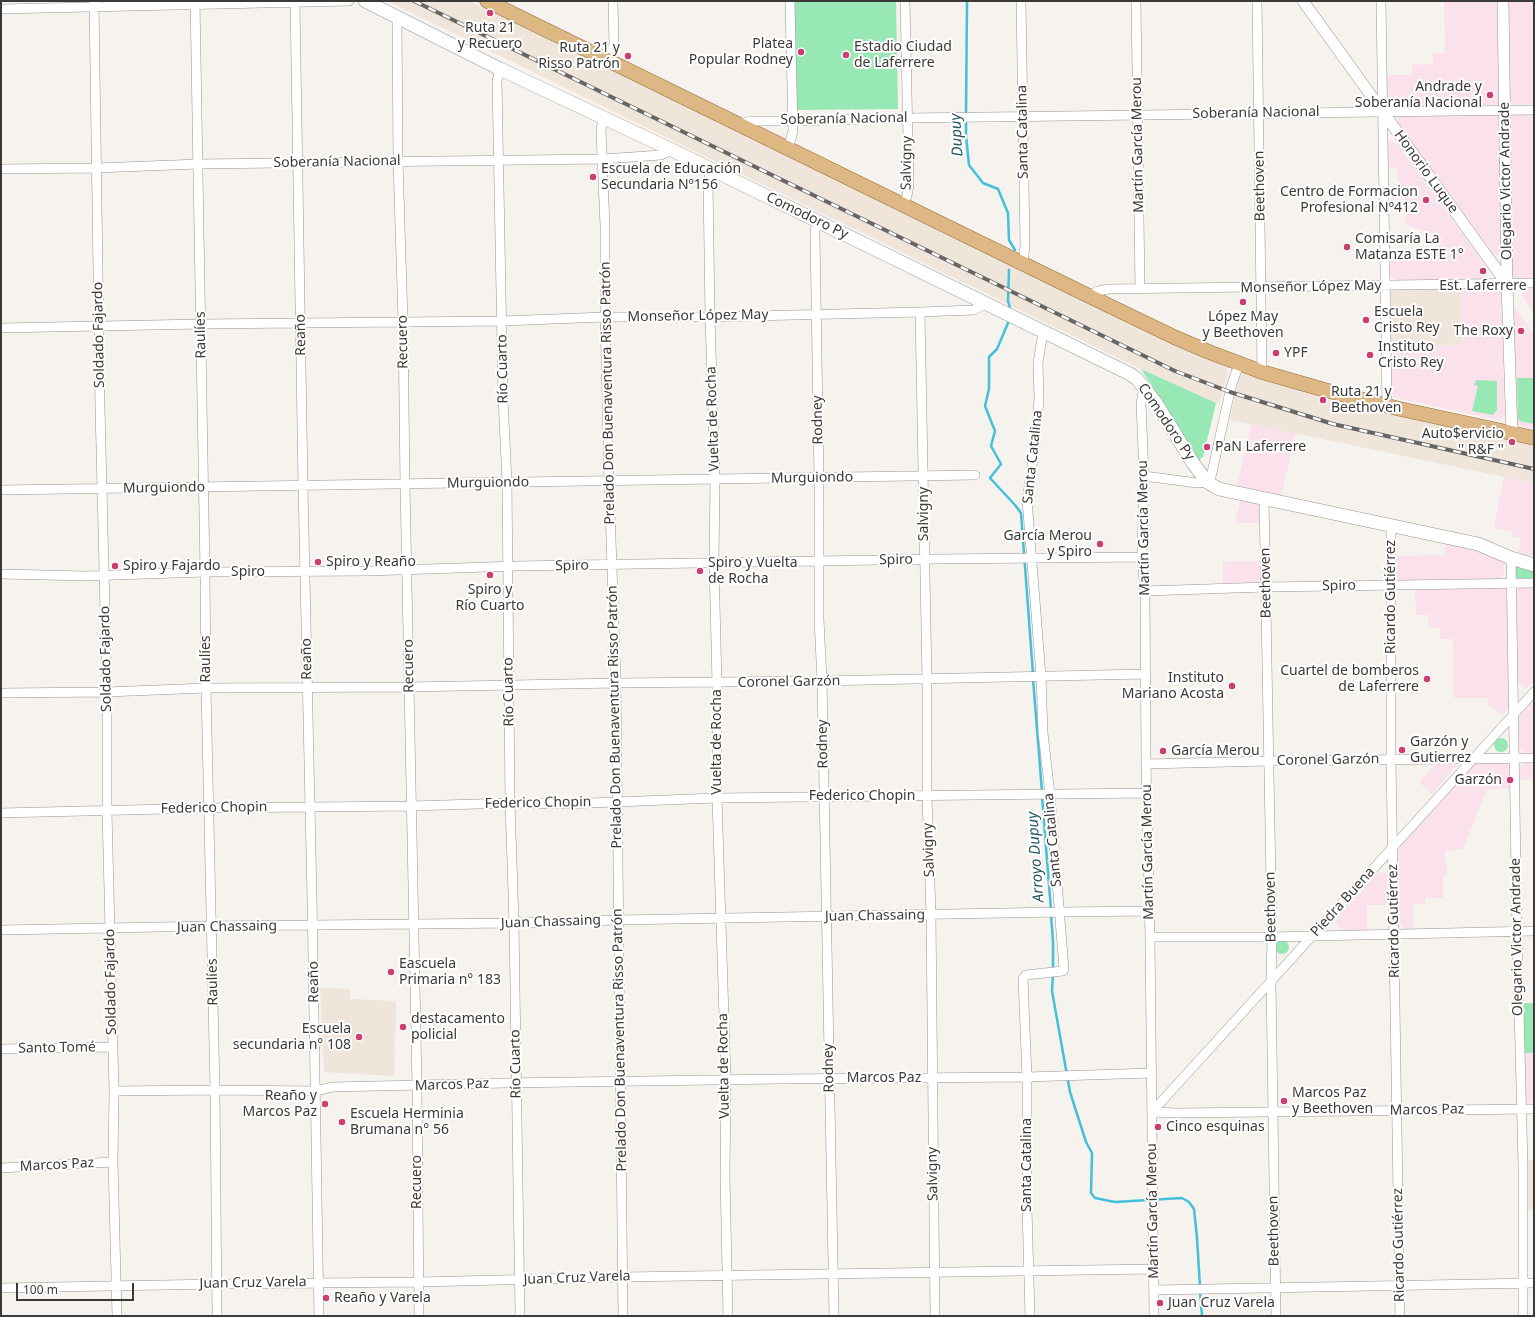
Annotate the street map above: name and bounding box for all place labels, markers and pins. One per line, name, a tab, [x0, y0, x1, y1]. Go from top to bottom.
marker: Ruta 21 y Recuero	[485, 8, 495, 18]
place label: Ruta 21 y Recuero	[458, 20, 522, 52]
place label: Platea Popular Rodney	[689, 36, 793, 68]
place label: Estadio Ciudad de Laferrere	[854, 39, 952, 72]
place label: Ruta 21 y Risso Patrón	[538, 40, 620, 72]
marker: Platea Popular Rodney	[796, 47, 806, 57]
marker: Estadio Ciudad de Laferrere	[841, 50, 851, 60]
marker: Ruta 21 y Risso Patrón	[623, 51, 633, 61]
place label: Andrade y Soberanía Nacional	[1355, 79, 1482, 112]
marker: Andrade y Soberanía Nacional	[1485, 90, 1495, 100]
place label: Escuela de Educación Secundaria Nº156	[601, 161, 741, 194]
marker: Escuela de Educación Secundaria Nº156	[588, 172, 598, 182]
place label: Centro de Formacion Profesional Nº412	[1280, 184, 1418, 216]
marker: Centro de Formacion Profesional Nº412	[1421, 195, 1431, 205]
place label: Comisaría La Matanza ESTE 1°	[1355, 231, 1464, 264]
marker: Comisaría La Matanza ESTE 1°	[1342, 242, 1352, 252]
marker: Est. Laferrere	[1478, 266, 1488, 276]
place label: Est. Laferrere	[1439, 278, 1527, 294]
marker: López May y Beethoven	[1238, 297, 1248, 307]
place label: Escuela Cristo Rey	[1374, 304, 1440, 336]
place label: López May y Beethoven	[1202, 309, 1284, 342]
marker: Escuela Cristo Rey	[1361, 315, 1371, 325]
place label: The Roxy	[1454, 323, 1513, 339]
marker: The Roxy	[1516, 326, 1526, 336]
place label: Instituto Cristo Rey	[1378, 339, 1444, 372]
place label: YPF	[1284, 345, 1308, 361]
marker: YPF	[1271, 348, 1281, 358]
marker: Instituto Cristo Rey	[1365, 350, 1375, 360]
place label: Ruta 21 y Beethoven	[1331, 384, 1401, 416]
marker: Ruta 21 y Beethoven	[1318, 395, 1328, 405]
place label: Auto$ervicio '' R&F ''	[1422, 426, 1504, 458]
marker: Auto$ervicio '' R&F ''	[1507, 437, 1517, 447]
place label: PaN Laferrere	[1215, 439, 1306, 455]
marker: PaN Laferrere	[1202, 442, 1212, 452]
place label: García Merou y Spiro	[1003, 528, 1092, 560]
marker: García Merou y Spiro	[1095, 539, 1105, 549]
place label: Spiro y Reaño	[326, 554, 416, 570]
place label: Spiro y Vuelta de Rocha	[708, 555, 798, 588]
marker: Spiro y Reaño	[313, 557, 323, 567]
place label: Spiro y Fajardo	[123, 558, 220, 574]
marker: Spiro y Fajardo	[110, 561, 120, 571]
marker: Spiro y Vuelta de Rocha	[695, 566, 705, 576]
marker: Spiro y Río Cuarto	[485, 570, 495, 580]
place label: Spiro y Río Cuarto	[455, 582, 525, 614]
place label: Cuartel de bomberos de Laferrere	[1280, 663, 1419, 696]
place label: Instituto Mariano Acosta	[1122, 670, 1224, 702]
marker: Cuartel de bomberos de Laferrere	[1422, 674, 1432, 684]
marker: Instituto Mariano Acosta	[1227, 681, 1237, 691]
place label: Garzón y Gutierrez	[1410, 734, 1471, 766]
place label: García Merou	[1171, 743, 1260, 759]
marker: Garzón y Gutierrez	[1397, 745, 1407, 755]
marker: García Merou	[1158, 746, 1168, 756]
place label: Garzón	[1454, 772, 1502, 788]
marker: Garzón	[1505, 775, 1515, 785]
place label: Eascuela Primaria n° 183	[399, 956, 501, 988]
marker: Eascuela Primaria n° 183	[386, 967, 396, 977]
place label: destacamento policial	[411, 1011, 505, 1044]
place label: Escuela secundaria n° 108	[233, 1021, 351, 1054]
marker: destacamento policial	[398, 1022, 408, 1032]
marker: Escuela secundaria n° 108	[354, 1032, 364, 1042]
place label: Marcos Paz y Beethoven	[1292, 1085, 1373, 1118]
place label: Reaño y Marcos Paz	[243, 1088, 317, 1120]
marker: Marcos Paz y Beethoven	[1279, 1096, 1289, 1106]
marker: Reaño y Marcos Paz	[320, 1099, 330, 1109]
place label: Escuela Herminia Brumana n° 56	[350, 1106, 464, 1138]
marker: Escuela Herminia Brumana n° 56	[337, 1117, 347, 1127]
place label: Cinco esquinas	[1166, 1119, 1265, 1135]
marker: Cinco esquinas	[1153, 1122, 1163, 1132]
place label: Reaño y Varela	[334, 1290, 431, 1306]
marker: Reaño y Varela	[321, 1293, 331, 1303]
place label: Juan Cruz Varela	[1168, 1295, 1275, 1311]
marker: Juan Cruz Varela	[1155, 1298, 1165, 1308]

